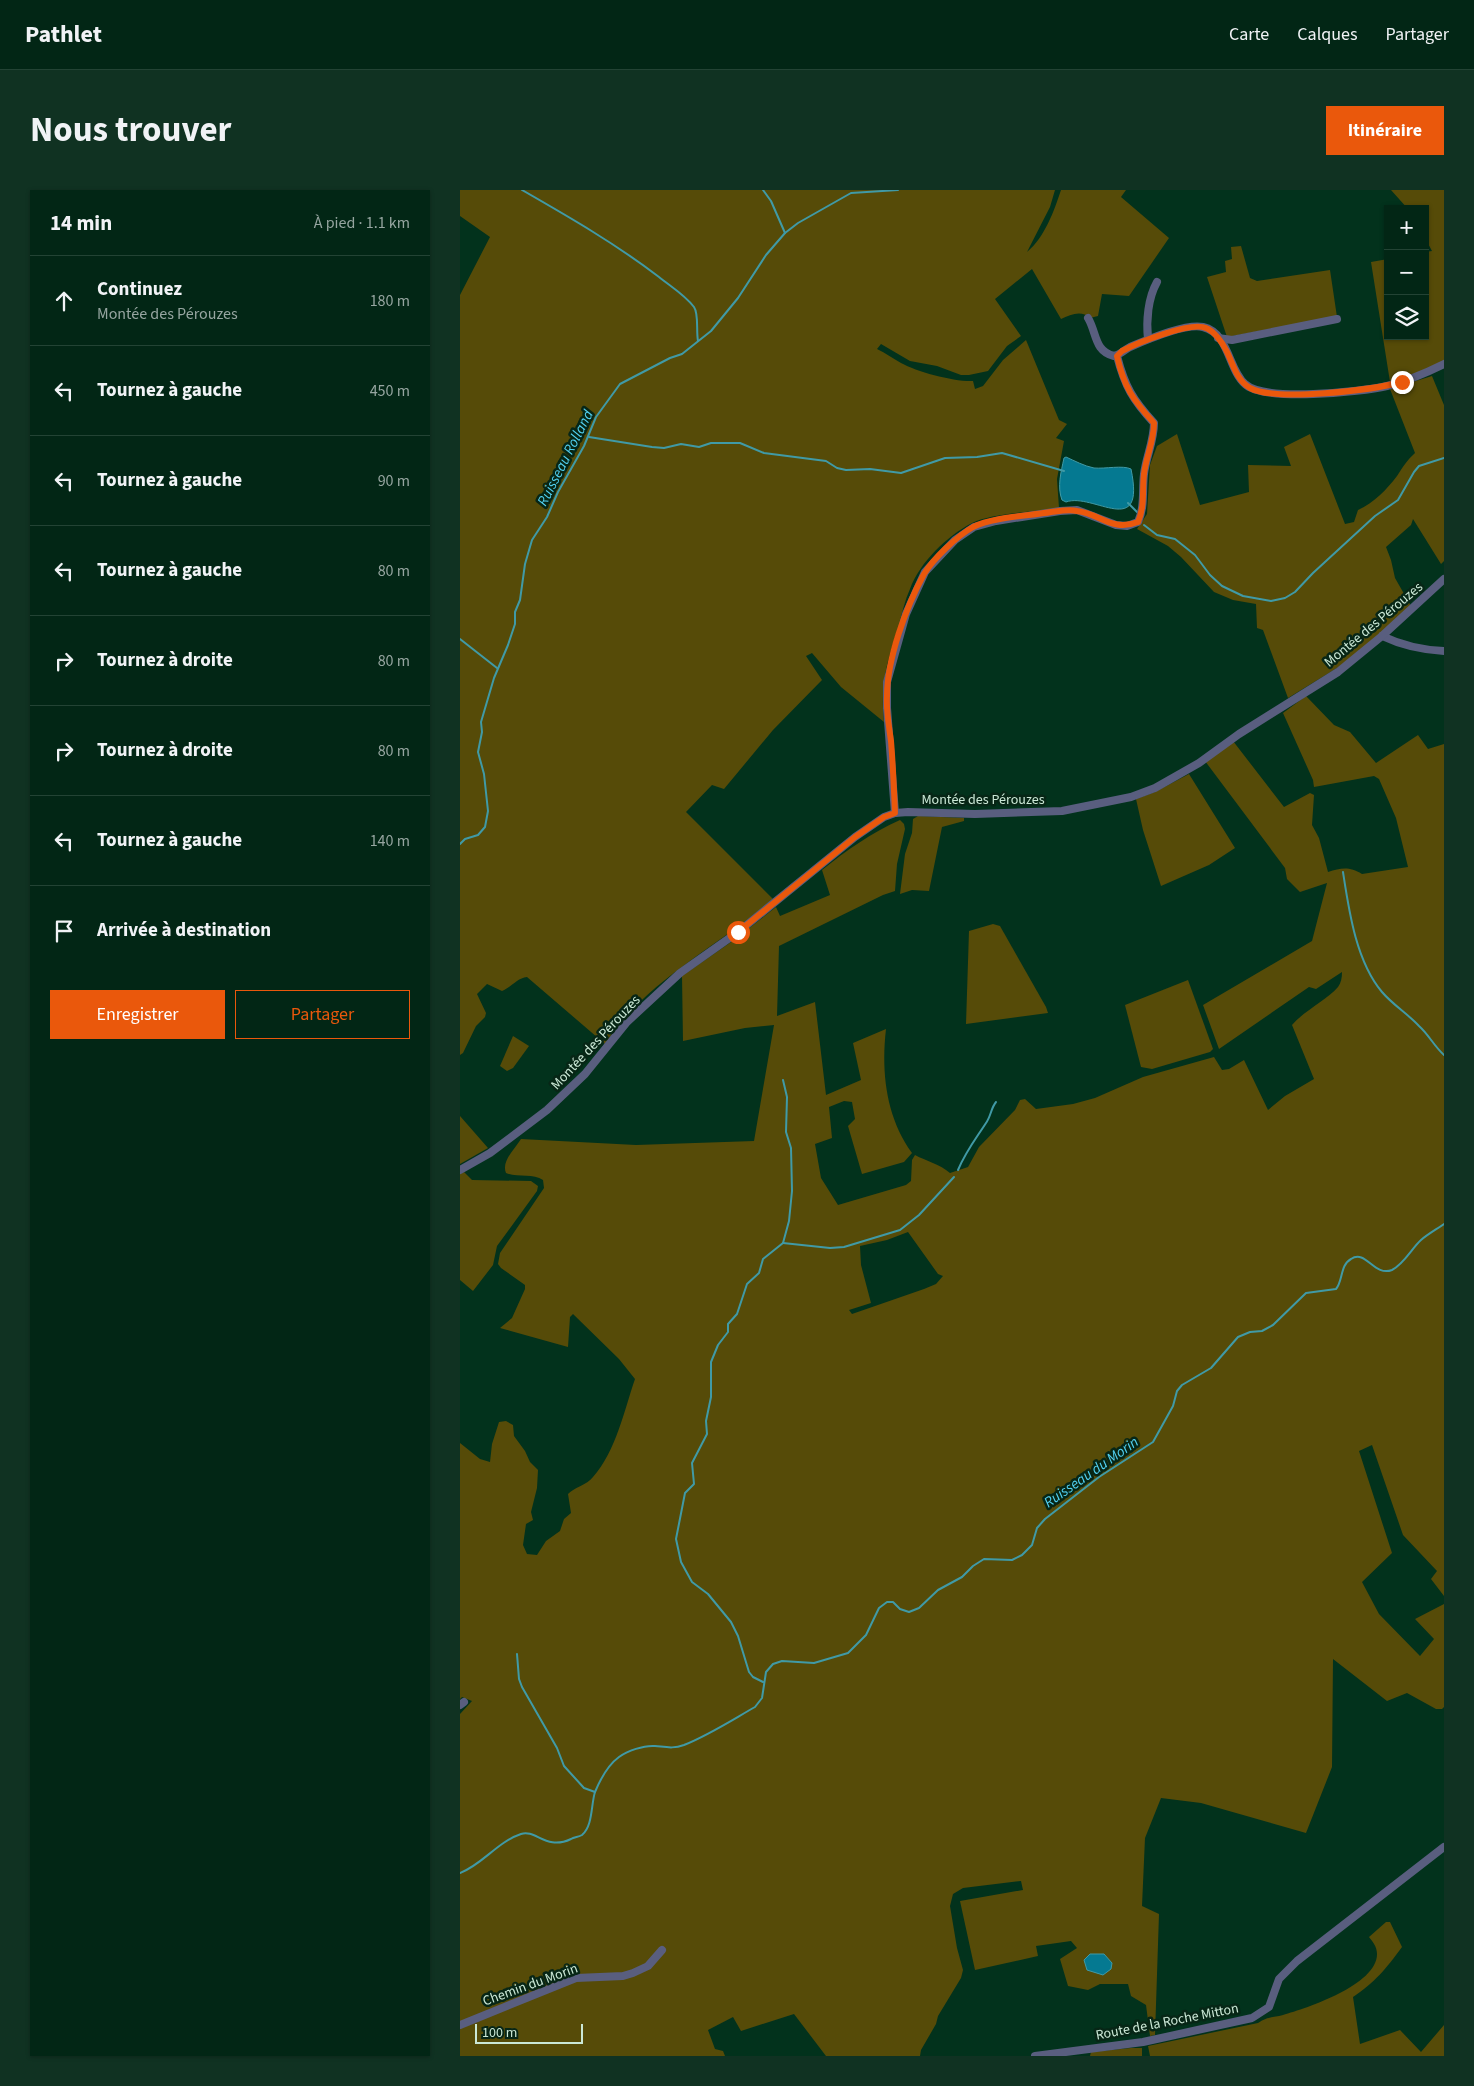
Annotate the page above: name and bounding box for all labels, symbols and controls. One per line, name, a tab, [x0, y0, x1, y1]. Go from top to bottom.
text: Pathlet	[25, 17, 102, 52]
text: Carte	[1229, 22, 1269, 47]
text: Calques	[1297, 22, 1357, 47]
text: Partager	[1385, 22, 1449, 47]
text: Nous trouver	[30, 105, 231, 155]
button: Itinéraire	[1326, 106, 1444, 155]
map controls	[1384, 205, 1429, 340]
button: +	[1384, 205, 1429, 250]
text: 14 min	[50, 208, 112, 238]
text: À pied · 1.1 km	[314, 212, 410, 234]
button: −	[1384, 250, 1429, 295]
text: Continuez	[97, 276, 182, 303]
icon: ahead	[50, 287, 78, 315]
text: 180 m	[370, 290, 410, 312]
button: layers	[1384, 295, 1429, 340]
text: Montée des Pérouzes	[97, 303, 238, 325]
route end	[1391, 371, 1414, 394]
icon: left	[50, 377, 78, 405]
text: Tournez à gauche	[97, 377, 242, 404]
text: 450 m	[370, 380, 410, 402]
water label: Ruisseau Rolland	[532, 406, 599, 510]
icon: left	[50, 467, 78, 495]
text: Tournez à gauche	[97, 467, 242, 494]
text: 90 m	[378, 470, 410, 492]
icon: left	[50, 557, 78, 585]
text: Tournez à gauche	[97, 557, 242, 584]
text: 80 m	[378, 560, 410, 582]
street label: Montée des Pérouzes	[1320, 577, 1427, 672]
icon: right	[50, 647, 78, 675]
text: Tournez à droite	[97, 647, 233, 674]
text: 80 m	[378, 650, 410, 672]
icon: right	[50, 737, 78, 765]
text: Tournez à droite	[97, 737, 233, 764]
text: 80 m	[378, 740, 410, 762]
street label: Montée des Pérouzes	[921, 790, 1045, 810]
icon: left	[50, 827, 78, 855]
text: Tournez à gauche	[97, 827, 242, 854]
text: 140 m	[370, 830, 410, 852]
icon: arrive	[50, 917, 78, 945]
text: Arrivée à destination	[97, 917, 271, 944]
route start	[727, 921, 750, 944]
button: Enregistrer	[50, 990, 225, 1039]
button: Partager	[235, 990, 410, 1039]
street label: Montée des Pérouzes	[546, 991, 645, 1095]
water label: Ruisseau du Morin	[1040, 1432, 1143, 1513]
street label: Chemin du Morin	[480, 1958, 581, 2011]
street label: Route de la Roche Mitton	[1094, 1998, 1240, 2046]
scale bar	[475, 2021, 582, 2044]
text: 100 m	[482, 2023, 517, 2043]

